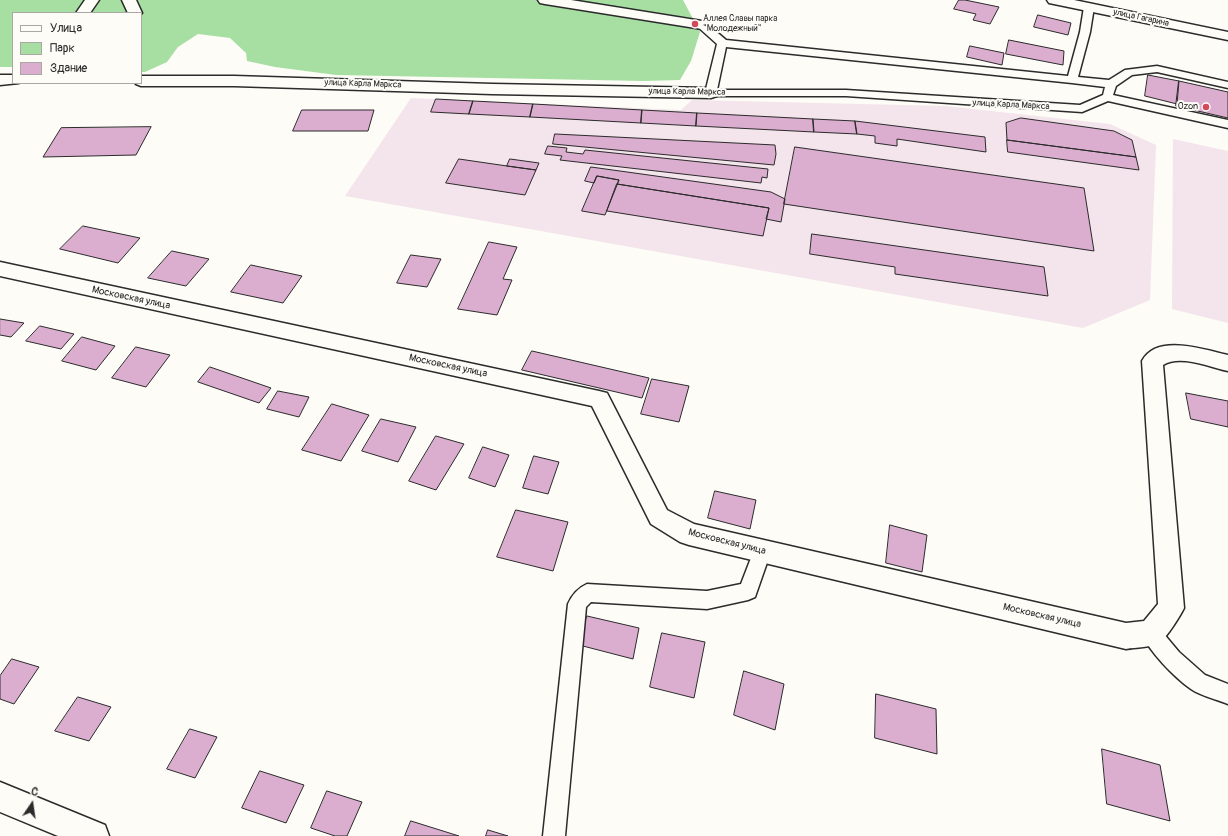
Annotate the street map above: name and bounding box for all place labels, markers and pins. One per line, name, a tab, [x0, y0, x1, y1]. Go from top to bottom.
place label: Аллея Славы парка "Молодежный"	[703, 14, 777, 35]
marker: Аллея Славы парка "Молодежный"	[690, 19, 700, 29]
place label: Ozon	[1178, 102, 1198, 112]
marker: Ozon	[1201, 102, 1211, 112]

